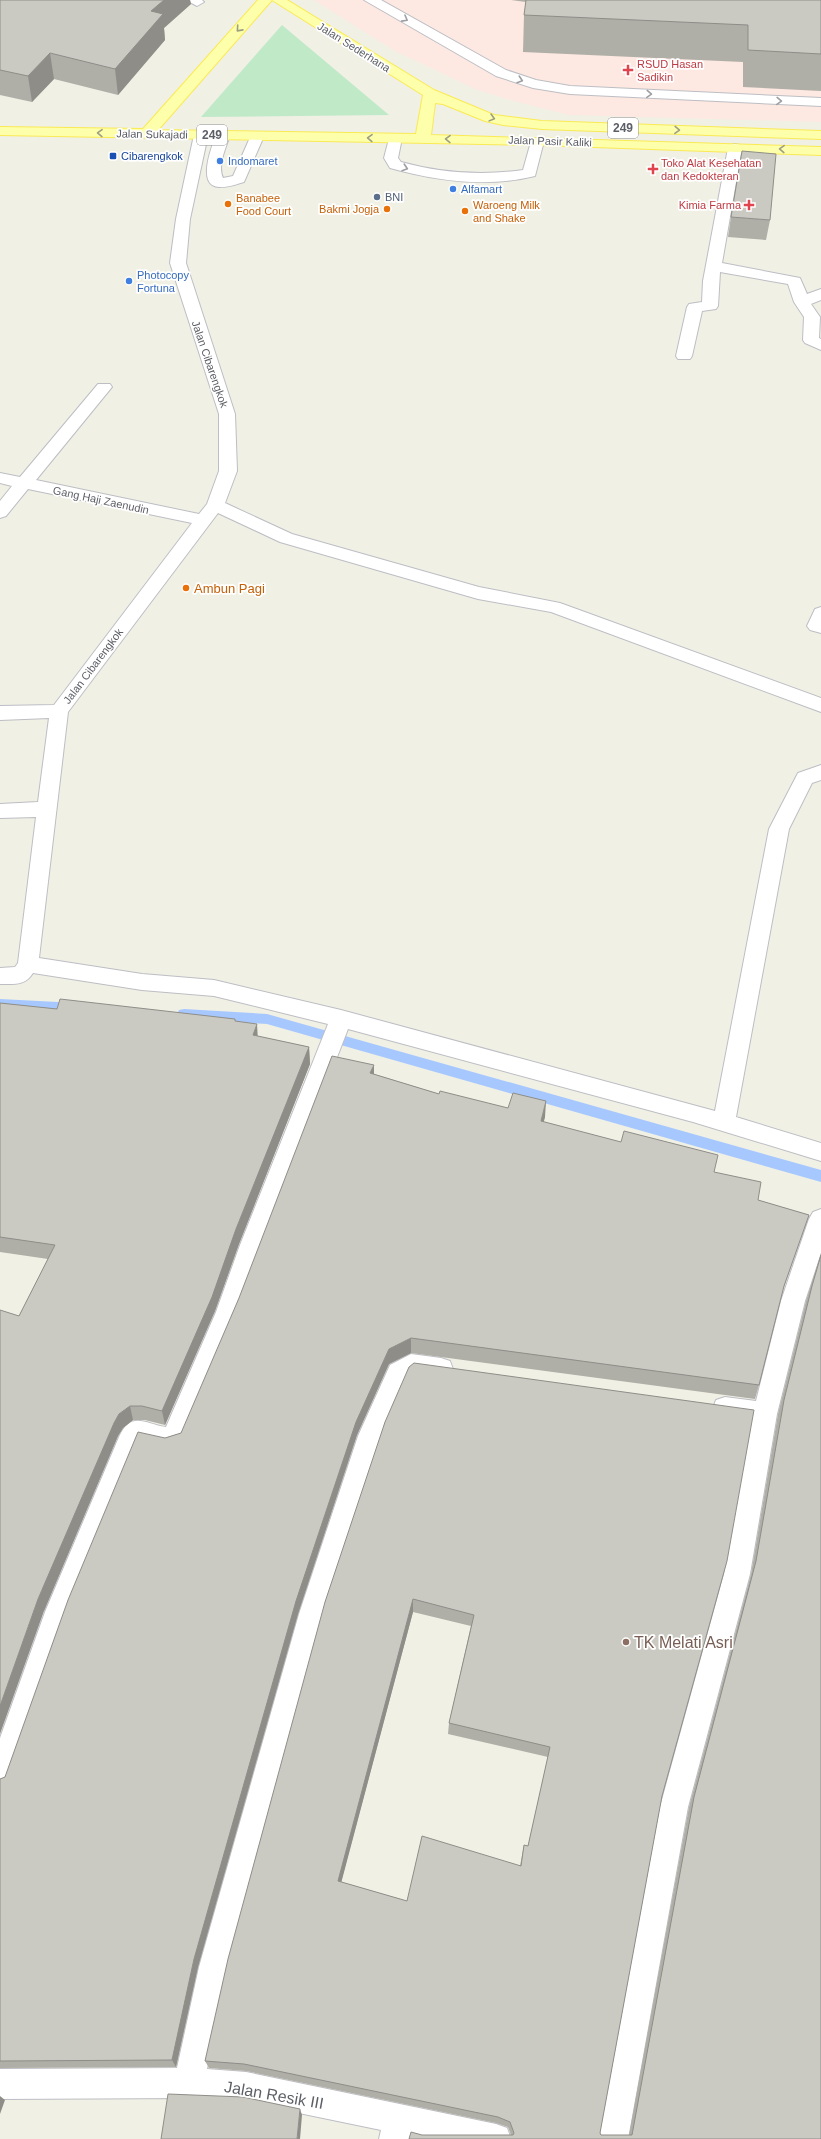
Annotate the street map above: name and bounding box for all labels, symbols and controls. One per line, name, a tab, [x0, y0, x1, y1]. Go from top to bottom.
one-way arrow	[401, 15, 409, 22]
street label: Jalan Sederhana	[316, 20, 393, 75]
one-way arrow	[237, 24, 244, 32]
place label: RSUD Hasan Sadikin	[637, 58, 703, 83]
marker: RSUD Hasan Sadikin	[622, 64, 634, 76]
one-way arrow	[517, 75, 524, 83]
one-way arrow	[646, 90, 652, 99]
one-way arrow	[776, 96, 782, 105]
one-way arrow	[488, 113, 495, 122]
road number: 249	[608, 118, 638, 138]
road number: 249	[197, 125, 227, 145]
one-way arrow	[674, 125, 680, 134]
street label: Jalan Sukajadi	[116, 127, 188, 141]
one-way arrow	[97, 129, 103, 137]
one-way arrow	[367, 134, 373, 142]
street label: Jalan Pasir Kaliki	[508, 134, 592, 148]
one-way arrow	[445, 135, 451, 143]
one-way arrow	[779, 145, 785, 154]
place label: Cibarengkok	[121, 150, 183, 162]
marker: Cibarengkok	[108, 151, 118, 161]
place label: Indomaret	[228, 155, 278, 167]
marker: Indomaret	[215, 156, 225, 166]
place label: Toko Alat Kesehatan dan Kedokteran	[661, 157, 761, 182]
one-way arrow	[402, 163, 409, 172]
marker: Toko Alat Kesehatan dan Kedokteran	[648, 164, 658, 174]
place label: Alfamart	[461, 183, 502, 195]
marker: Alfamart	[448, 184, 458, 194]
place label: BNI	[385, 191, 403, 203]
place label: Banabee Food Court	[236, 192, 291, 217]
marker: BNI	[372, 192, 382, 202]
marker: Banabee Food Court	[223, 199, 233, 209]
place label: Waroeng Milk and Shake	[473, 199, 540, 224]
place label: Kimia Farma	[679, 199, 742, 211]
marker: Kimia Farma	[744, 200, 754, 210]
place label: Bakmi Jogja	[319, 203, 380, 215]
marker: Bakmi Jogja	[382, 204, 392, 214]
marker: Waroeng Milk and Shake	[460, 206, 470, 216]
place label: Photocopy Fortuna	[137, 269, 189, 294]
marker: Photocopy Fortuna	[124, 276, 134, 286]
street label: Jalan Cibarengkok	[189, 319, 231, 409]
street label: Gang Haji Zaenudin	[52, 484, 150, 516]
place label: Ambun Pagi	[194, 581, 265, 596]
marker: Ambun Pagi	[181, 583, 191, 593]
street label: Jalan Cibarengkok	[61, 626, 126, 706]
place label: TK Melati Asri	[634, 1634, 733, 1651]
marker: TK Melati Asri	[621, 1637, 631, 1647]
street label: Jalan Resik III	[223, 2078, 325, 2112]

